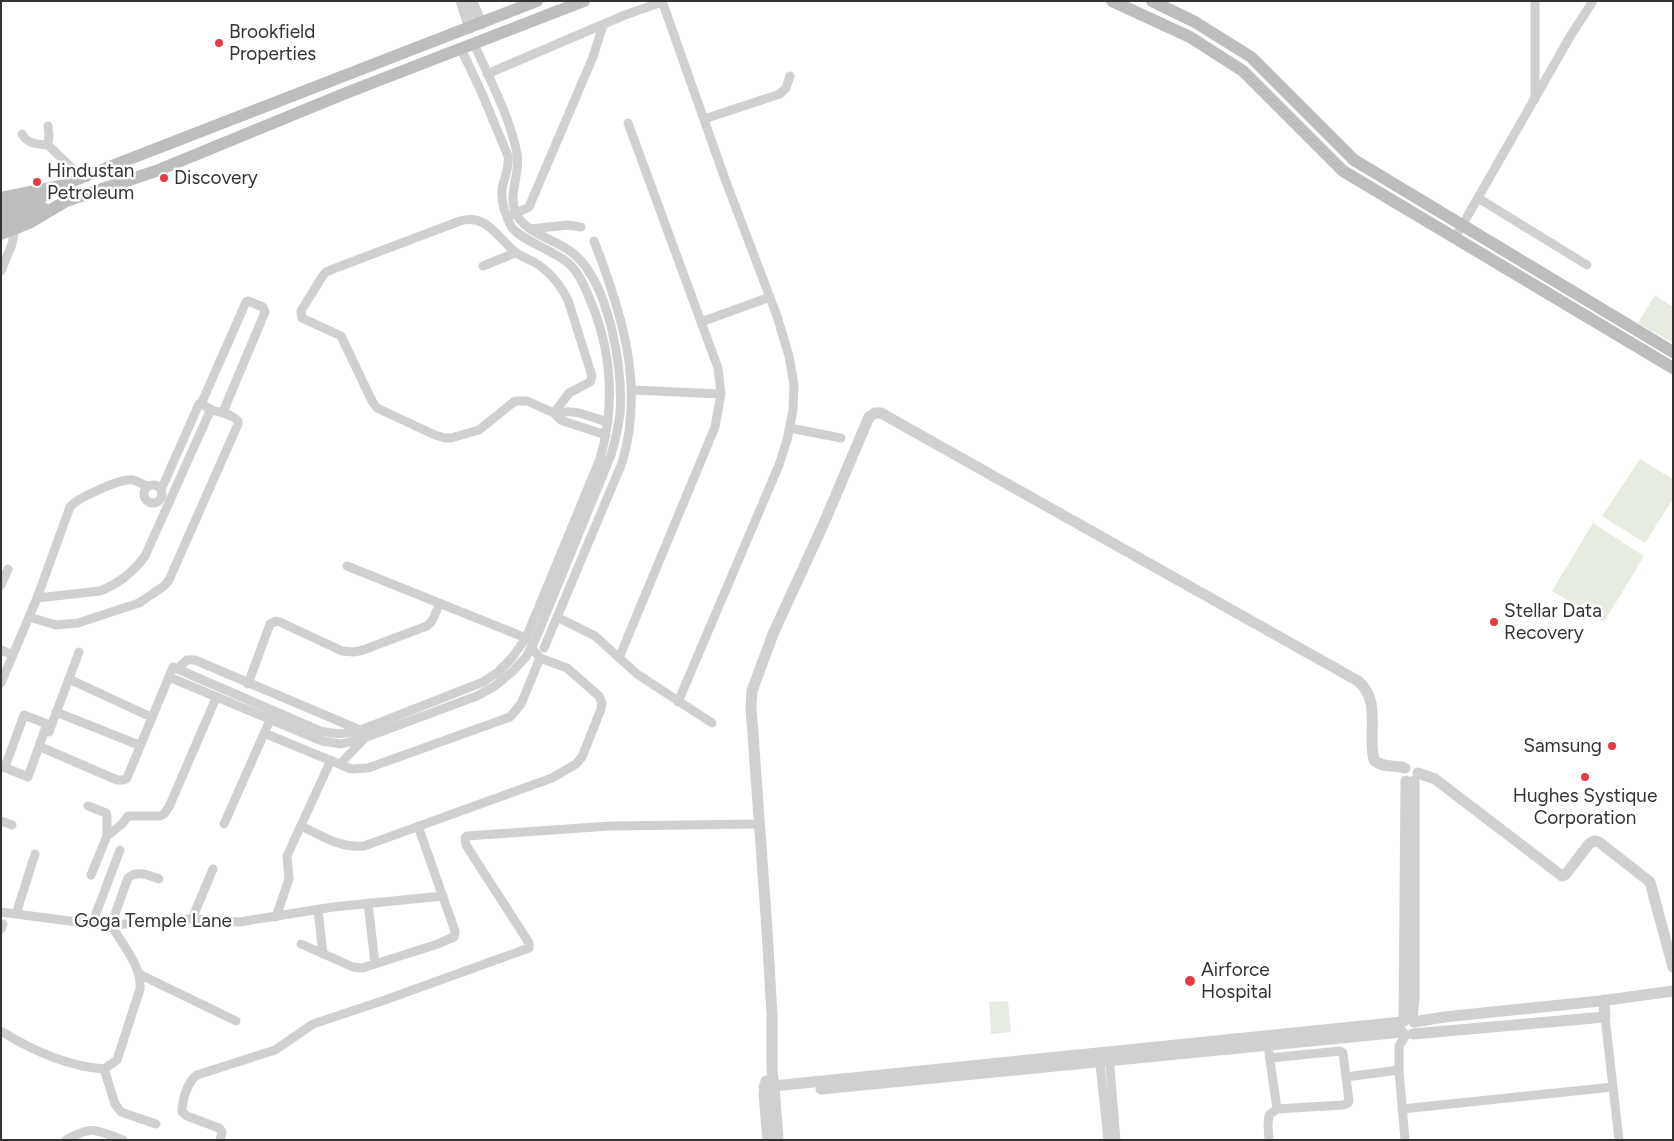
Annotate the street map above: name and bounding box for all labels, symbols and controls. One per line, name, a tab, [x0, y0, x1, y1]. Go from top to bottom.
place label: Brookfield Properties	[229, 21, 316, 65]
marker: Brookfield Properties	[213, 37, 225, 49]
place label: Hindustan Petroleum	[47, 160, 134, 204]
place label: Discovery	[174, 167, 258, 189]
marker: Discovery	[158, 172, 170, 184]
marker: Hindustan Petroleum	[31, 176, 43, 188]
place label: Stellar Data Recovery	[1504, 600, 1602, 644]
marker: Stellar Data Recovery	[1488, 616, 1500, 628]
place label: Samsung	[1523, 735, 1602, 757]
marker: Samsung	[1606, 740, 1618, 752]
marker: Hughes Systique Corporation	[1579, 771, 1591, 783]
place label: Hughes Systique Corporation	[1513, 785, 1657, 829]
street label: Goga Temple Lane	[74, 910, 232, 932]
place label: Airforce Hospital	[1201, 959, 1272, 1003]
marker: Airforce Hospital	[1183, 974, 1197, 988]

